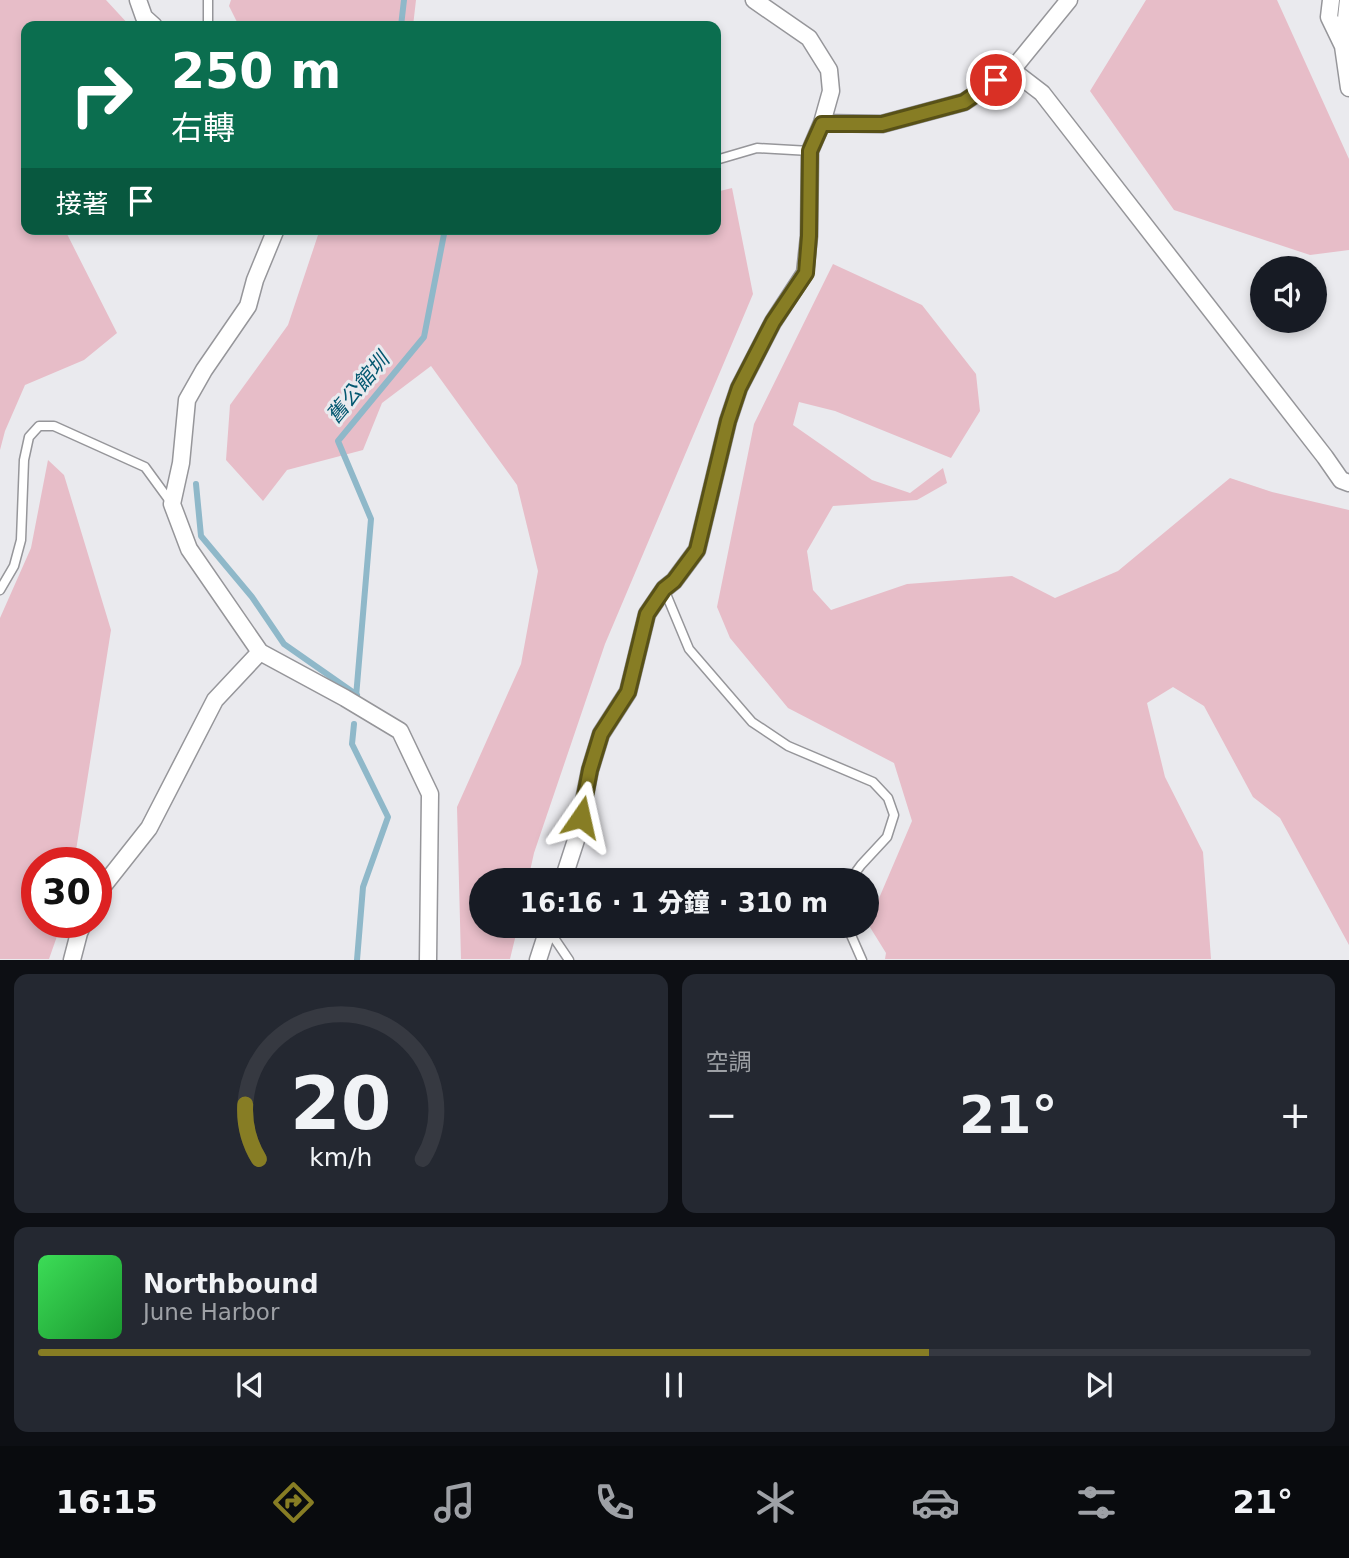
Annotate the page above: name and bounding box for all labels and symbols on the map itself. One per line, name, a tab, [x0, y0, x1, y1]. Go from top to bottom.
pin	[966, 50, 1026, 110]
water label: 舊公館圳	[322, 346, 396, 428]
position arrow	[544, 780, 618, 854]
speed limit sign: 30	[21, 847, 112, 938]

